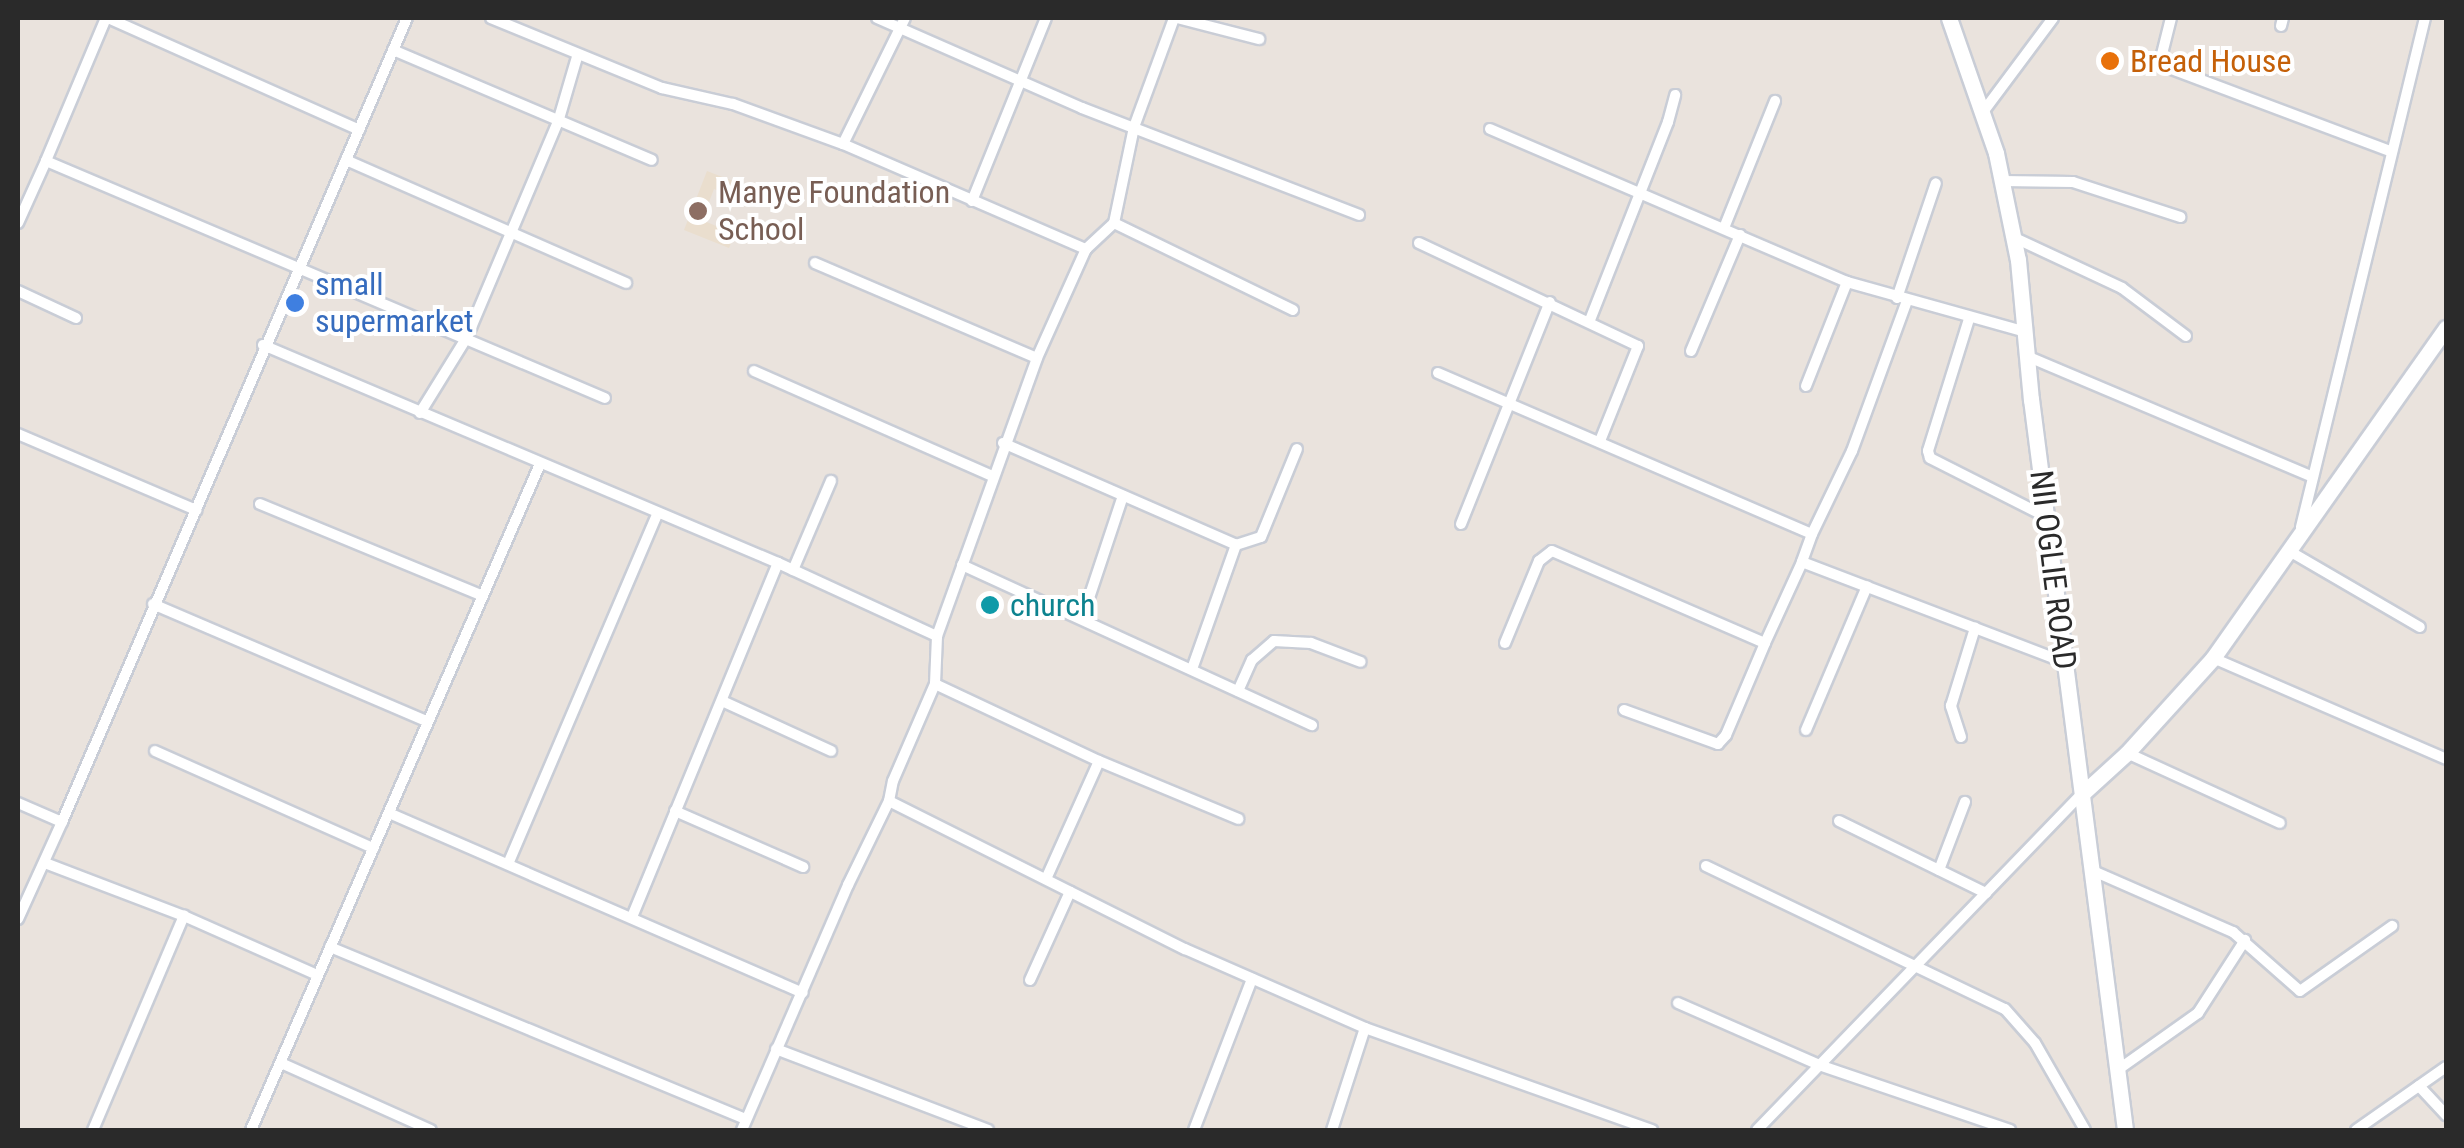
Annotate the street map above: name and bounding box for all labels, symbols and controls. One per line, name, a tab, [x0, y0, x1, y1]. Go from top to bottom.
place label: Bread House	[2130, 42, 2291, 80]
marker: Bread House	[2099, 50, 2121, 72]
place label: Manye Foundation School	[718, 174, 950, 249]
marker: Manye Foundation School	[687, 200, 709, 222]
place label: small supermarket	[315, 266, 473, 341]
marker: small supermarket	[284, 292, 306, 314]
street label: NII OGLIE ROAD	[2022, 468, 2084, 672]
place label: church	[1010, 586, 1095, 624]
marker: church	[979, 594, 1001, 616]

